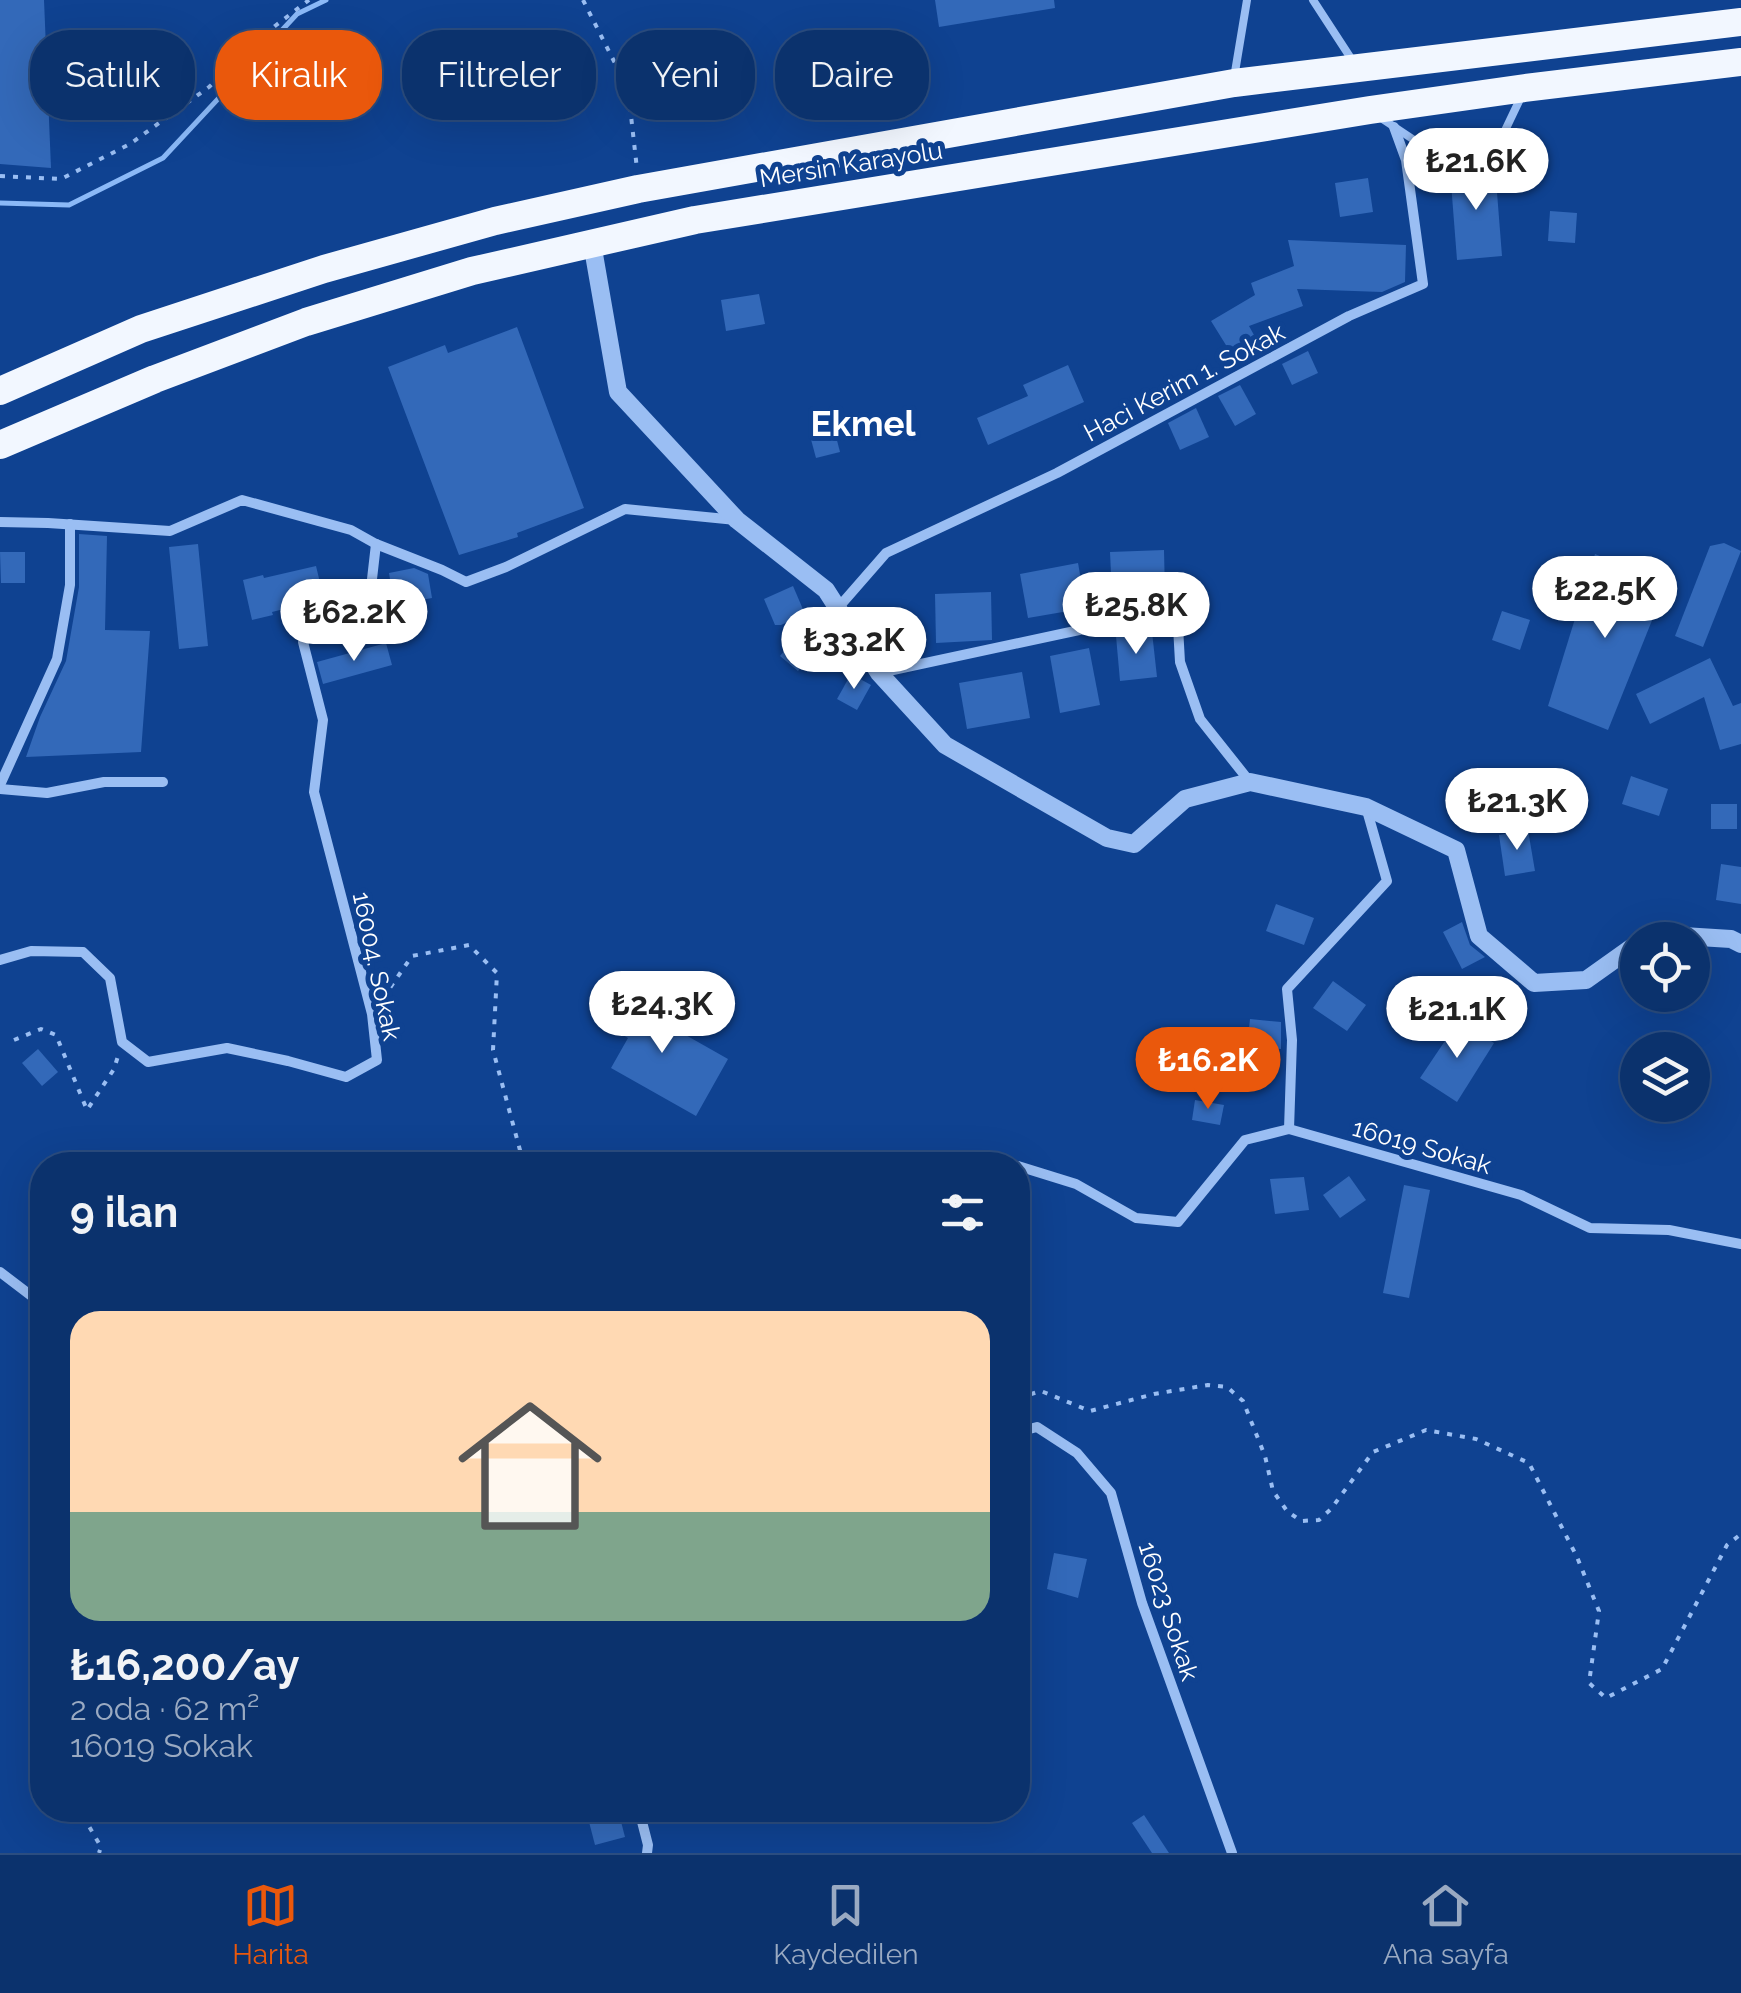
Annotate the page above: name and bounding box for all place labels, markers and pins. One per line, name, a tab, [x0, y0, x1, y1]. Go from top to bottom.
pin: ₺21.6K	[1395, 128, 1557, 213]
pin: ₺22.5K	[1524, 556, 1686, 641]
pin: ₺25.8K	[1055, 572, 1217, 657]
pin: ₺62.2K	[273, 579, 435, 664]
pin: ₺33.2K	[773, 607, 935, 692]
pin: ₺21.3K	[1436, 768, 1598, 853]
pin: ₺24.3K	[581, 971, 743, 1056]
pin: ₺21.1K	[1376, 976, 1538, 1061]
pin: ₺16.2K	[1127, 1027, 1289, 1112]

